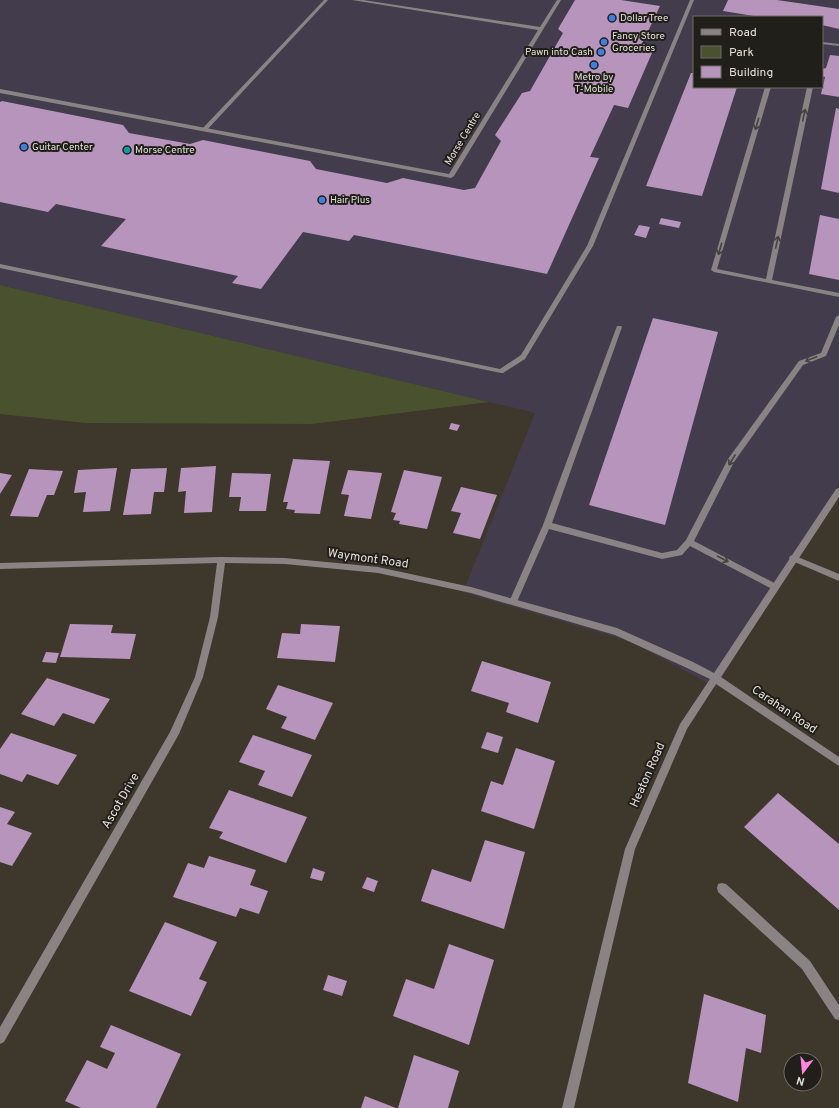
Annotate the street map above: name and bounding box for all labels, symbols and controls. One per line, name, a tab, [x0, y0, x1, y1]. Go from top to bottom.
place label: Dollar Tree	[620, 12, 668, 25]
marker: Dollar Tree	[607, 13, 617, 23]
legend	[693, 16, 823, 88]
text: Road	[729, 25, 757, 41]
place label: Fancy Store Groceries	[612, 30, 665, 55]
marker: Fancy Store Groceries	[599, 37, 609, 47]
text: Park	[729, 45, 754, 61]
place label: Pawn into Cash	[525, 46, 593, 59]
marker: Pawn into Cash	[596, 47, 606, 57]
marker: Metro by T-Mobile	[589, 60, 599, 70]
text: Building	[729, 65, 773, 81]
place label: Metro by T-Mobile	[574, 71, 614, 96]
one-way arrow	[800, 109, 808, 122]
street label: Morse Centre	[442, 110, 484, 168]
one-way arrow	[753, 118, 760, 131]
place label: Guitar Center	[32, 141, 93, 154]
marker: Guitar Center	[19, 142, 29, 152]
place label: Morse Centre	[135, 144, 195, 157]
marker: Morse Centre	[122, 145, 132, 155]
place label: Hair Plus	[330, 194, 370, 207]
marker: Hair Plus	[317, 195, 327, 205]
one-way arrow	[774, 236, 782, 249]
one-way arrow	[716, 242, 724, 255]
one-way arrow	[806, 355, 818, 363]
one-way arrow	[728, 454, 736, 465]
street label: Waymont Road	[327, 545, 409, 573]
one-way arrow	[716, 556, 728, 564]
street label: Carahan Road	[748, 682, 820, 738]
street label: Heaton Road	[627, 740, 669, 810]
street label: Ascot Drive	[99, 770, 143, 832]
north arrow	[783, 1052, 823, 1092]
text: N	[795, 1073, 806, 1088]

